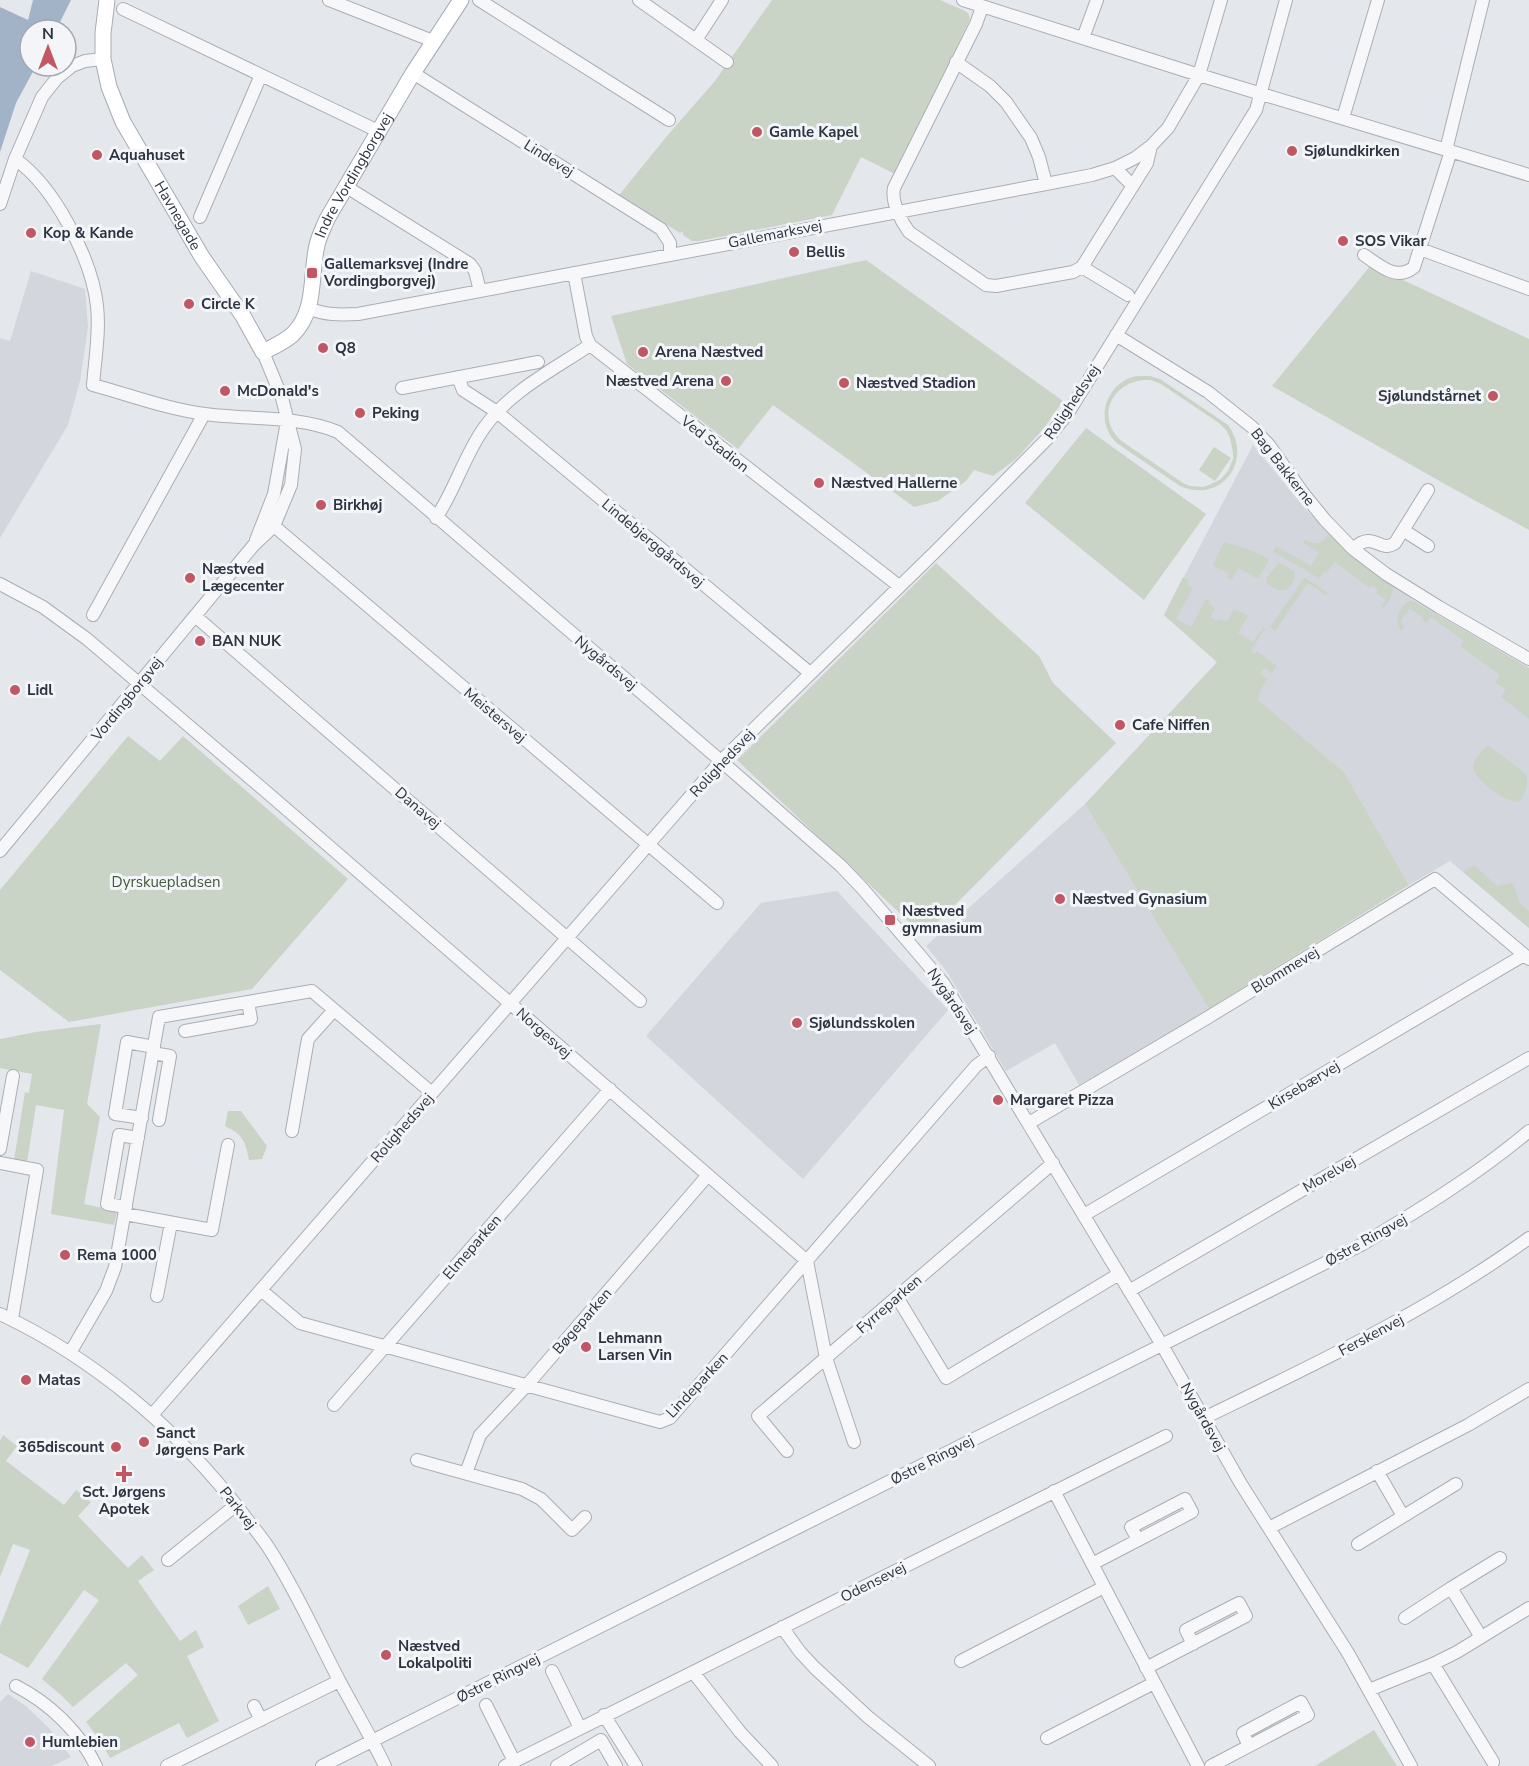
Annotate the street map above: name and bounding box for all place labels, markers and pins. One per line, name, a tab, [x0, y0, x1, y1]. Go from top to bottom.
place label: Gamle Kapel	[769, 122, 859, 142]
marker: Gamle Kapel	[750, 125, 764, 139]
place label: Sjølundkirken	[1304, 141, 1400, 161]
marker: Sjølundkirken	[1285, 144, 1299, 158]
place label: Aquahuset	[109, 145, 185, 165]
marker: Aquahuset	[90, 148, 104, 162]
place label: Kop & Kande	[43, 223, 133, 243]
marker: Kop & Kande	[24, 226, 38, 240]
place label: SOS Vikar	[1355, 231, 1426, 251]
marker: SOS Vikar	[1336, 234, 1350, 248]
place label: Bellis	[806, 242, 845, 262]
marker: Bellis	[787, 245, 801, 259]
place label: Gallemarksvej (Indre Vordingborgvej)	[323, 254, 468, 291]
marker: Gallemarksvej (Indre Vordingborgvej)	[305, 266, 319, 280]
place label: Circle K	[201, 294, 256, 314]
marker: Circle K	[182, 297, 196, 311]
place label: Q8	[335, 338, 356, 358]
marker: Q8	[316, 341, 330, 355]
place label: Arena Næstved	[655, 342, 763, 362]
marker: Arena Næstved	[636, 345, 650, 359]
place label: Næstved Arena	[606, 371, 714, 391]
place label: Næstved Stadion	[856, 373, 976, 393]
marker: Næstved Arena	[719, 374, 733, 388]
marker: Næstved Stadion	[837, 376, 851, 390]
place label: McDonald's	[237, 381, 319, 401]
marker: McDonald's	[218, 384, 232, 398]
place label: Sjølundstårnet	[1378, 386, 1481, 406]
marker: Sjølundstårnet	[1486, 389, 1500, 403]
place label: Peking	[372, 403, 419, 423]
marker: Peking	[353, 406, 367, 420]
place label: Næstved Hallerne	[831, 473, 957, 493]
marker: Næstved Hallerne	[812, 476, 826, 490]
place label: Birkhøj	[333, 495, 382, 515]
marker: Birkhøj	[314, 498, 328, 512]
place label: Næstved Lægecenter	[202, 559, 284, 596]
marker: Næstved Lægecenter	[183, 571, 197, 585]
place label: BAN NUK	[212, 631, 282, 651]
marker: BAN NUK	[193, 634, 207, 648]
place label: Lidl	[27, 680, 53, 700]
marker: Lidl	[8, 683, 22, 697]
place label: Cafe Niffen	[1132, 715, 1210, 735]
marker: Cafe Niffen	[1113, 718, 1127, 732]
place label: Næstved Gynasium	[1072, 889, 1207, 909]
marker: Næstved Gynasium	[1053, 892, 1067, 906]
place label: Næstved gymnasium	[902, 901, 982, 938]
marker: Næstved gymnasium	[883, 913, 897, 927]
place label: Sjølundsskolen	[809, 1013, 915, 1033]
marker: Sjølundsskolen	[790, 1016, 804, 1030]
place label: Margaret Pizza	[1010, 1090, 1114, 1110]
marker: Margaret Pizza	[991, 1093, 1005, 1107]
place label: Rema 1000	[77, 1245, 157, 1265]
marker: Rema 1000	[58, 1248, 72, 1262]
place label: Lehmann Larsen Vin	[598, 1328, 672, 1365]
marker: Lehmann Larsen Vin	[579, 1340, 593, 1354]
place label: Matas	[38, 1370, 81, 1390]
marker: Matas	[19, 1373, 33, 1387]
place label: Sanct Jørgens Park	[155, 1423, 246, 1460]
marker: Sanct Jørgens Park	[137, 1435, 151, 1449]
place label: 365discount	[18, 1437, 104, 1457]
marker: 365discount	[109, 1440, 123, 1454]
marker: Sct. Jørgens Apotek	[117, 1467, 131, 1481]
place label: Sct. Jørgens Apotek	[82, 1482, 166, 1519]
place label: Næstved Lokalpoliti	[398, 1636, 472, 1673]
marker: Næstved Lokalpoliti	[379, 1648, 393, 1662]
place label: Humlebien	[42, 1732, 118, 1752]
marker: Humlebien	[23, 1735, 37, 1749]

